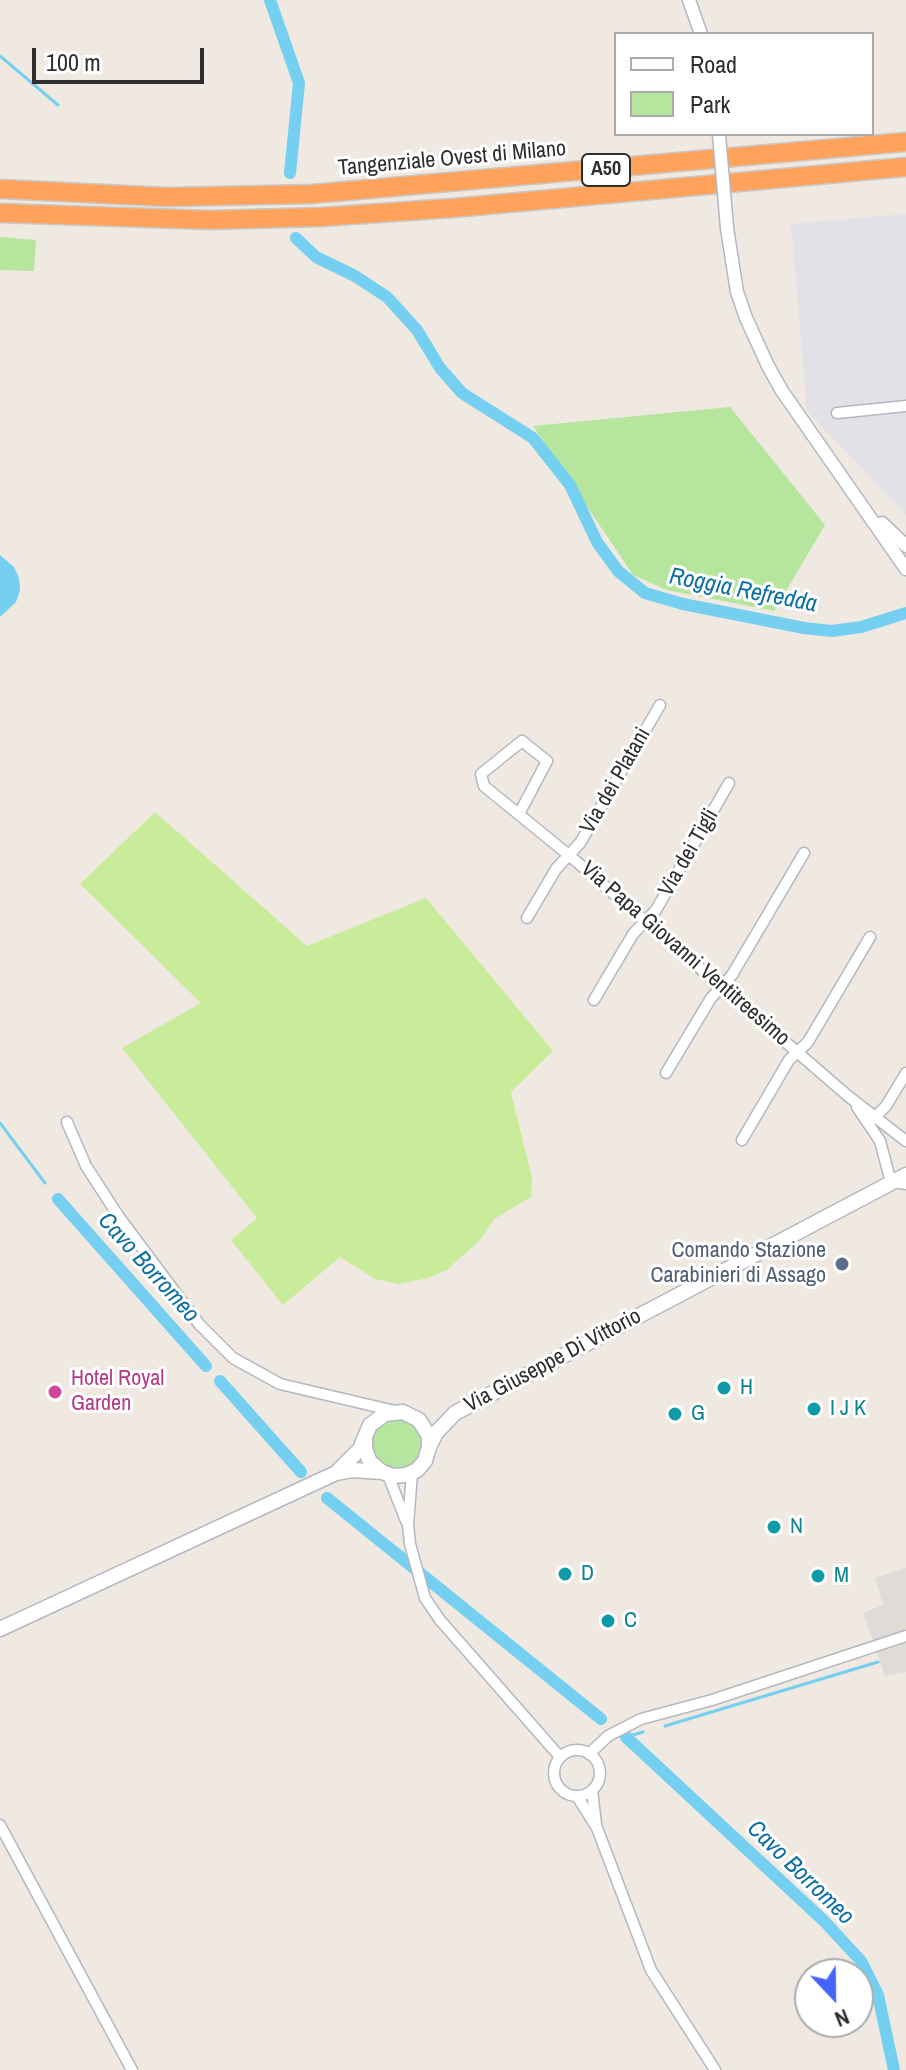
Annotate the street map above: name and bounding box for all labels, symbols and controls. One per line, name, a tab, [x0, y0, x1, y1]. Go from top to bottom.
scale bar	[36, 32, 208, 82]
legend	[614, 32, 874, 136]
text: 100 m	[46, 46, 101, 78]
text: Road	[690, 48, 737, 80]
text: Park	[690, 88, 730, 120]
street label: Tangenziale Ovest di Milano	[337, 136, 567, 182]
road number: A50	[582, 154, 630, 186]
water label: Roggia Refredda	[667, 563, 819, 619]
street label: Via dei Platani	[575, 723, 657, 839]
street label: Via dei Tigli	[653, 805, 725, 901]
street label: Via Papa Giovanni Ventitreesimo	[575, 856, 795, 1052]
water label: Cavo Borromeo	[91, 1207, 205, 1329]
place label: Comando Stazione Carabinieri di Assago	[651, 1238, 826, 1290]
marker: Comando Stazione Carabinieri di Assago	[833, 1255, 851, 1273]
street label: Via Giuseppe Di Vittorio	[460, 1303, 646, 1419]
place label: Hotel Royal Garden	[71, 1366, 164, 1418]
place label: H	[740, 1375, 753, 1401]
marker: H	[715, 1379, 733, 1397]
marker: Hotel Royal Garden	[46, 1383, 64, 1401]
place label: I J K	[830, 1396, 866, 1422]
marker: I J K	[805, 1400, 823, 1418]
place label: G	[691, 1401, 705, 1427]
marker: G	[666, 1405, 684, 1423]
place label: N	[790, 1514, 803, 1540]
marker: N	[765, 1518, 783, 1536]
place label: D	[581, 1561, 594, 1587]
place label: M	[834, 1563, 849, 1589]
marker: D	[556, 1565, 574, 1583]
marker: M	[809, 1567, 827, 1585]
place label: C	[624, 1608, 637, 1634]
marker: C	[599, 1612, 617, 1630]
water label: Cavo Borromeo	[740, 1815, 860, 1931]
north arrow	[794, 1958, 874, 2038]
text: N	[831, 2002, 854, 2035]

